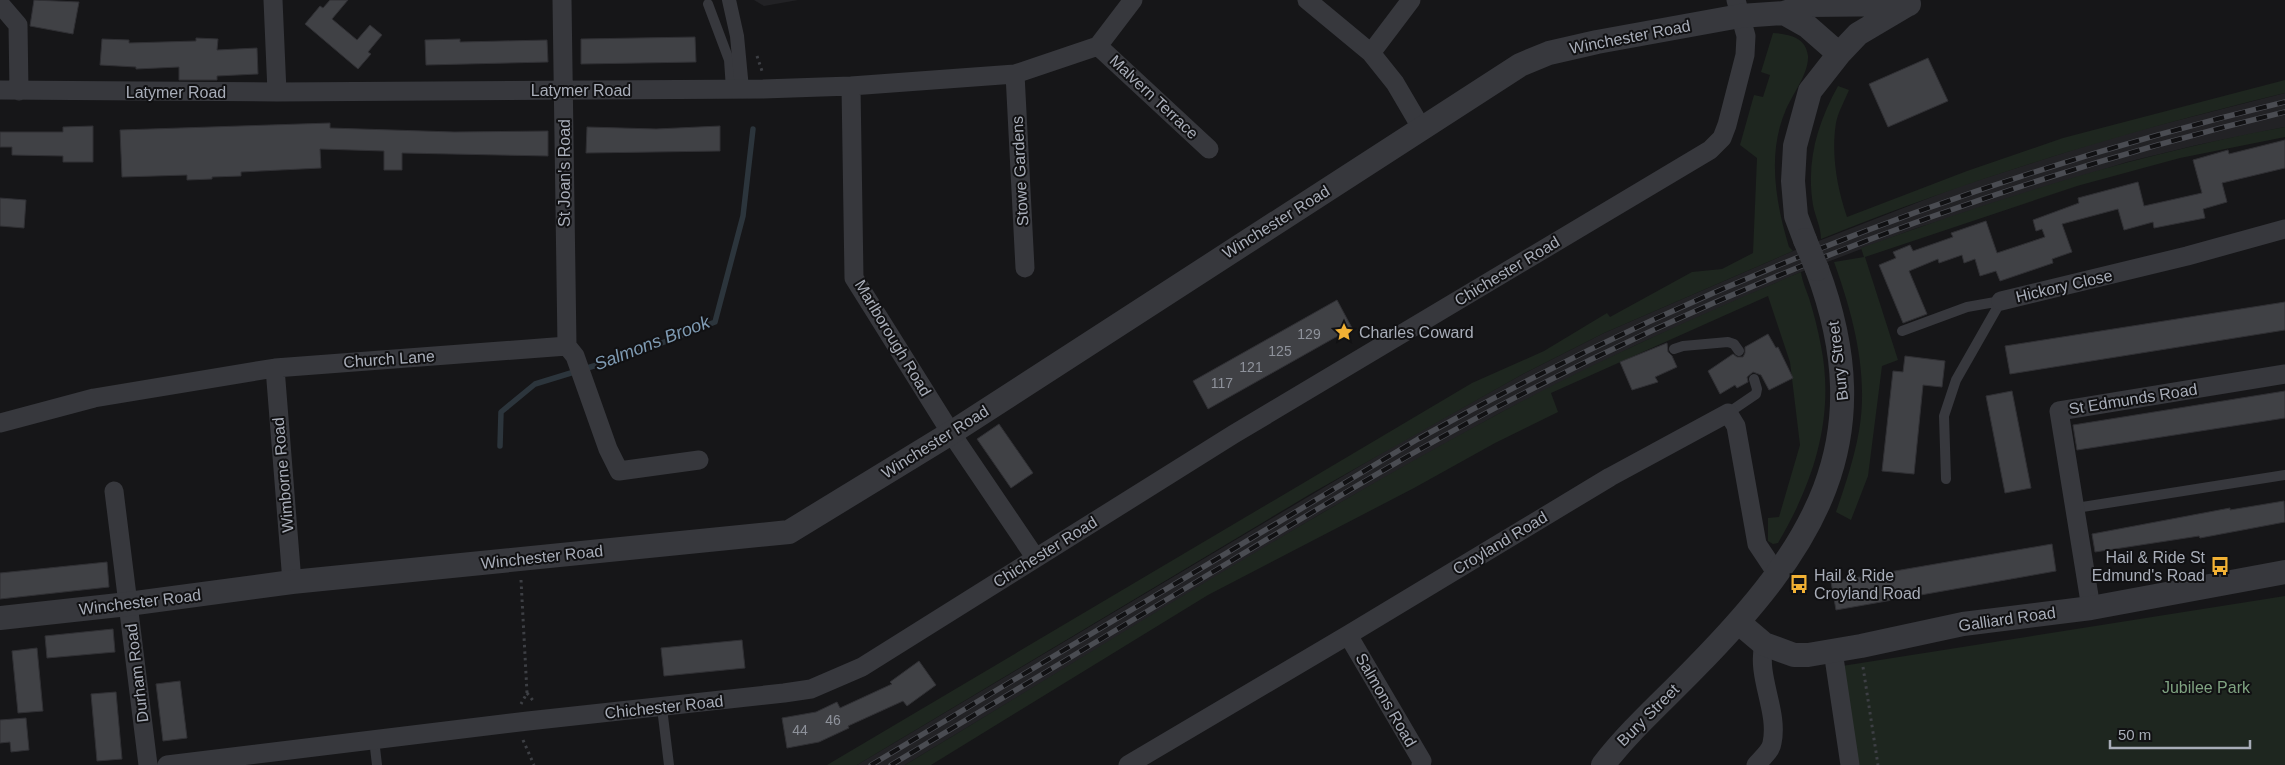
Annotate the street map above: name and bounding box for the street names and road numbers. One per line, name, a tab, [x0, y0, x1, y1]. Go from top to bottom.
street label: Winchester Road	[1568, 17, 1692, 57]
street label: Malvern Terrace	[1106, 52, 1202, 142]
street label: Latymer Road	[531, 82, 631, 99]
street label: Latymer Road	[126, 84, 226, 101]
street label: Stowe Gardens	[1009, 115, 1031, 227]
street label: St Joan's Road	[556, 119, 573, 227]
street label: Winchester Road	[1219, 182, 1333, 262]
street label: Chichester Road	[1452, 233, 1562, 309]
street label: Hickory Close	[2014, 267, 2114, 305]
street label: Marlborough Road	[852, 277, 934, 399]
street label: Bury Street	[1825, 320, 1851, 402]
street label: Church Lane	[343, 347, 435, 371]
street label: St Edmunds Road	[2068, 380, 2198, 418]
street label: Winchester Road	[878, 402, 992, 482]
street label: Wimborne Road	[269, 417, 297, 533]
street label: Croyland Road	[1450, 508, 1550, 578]
street label: Chichester Road	[990, 513, 1100, 591]
street label: Winchester Road	[480, 542, 604, 572]
street label: Winchester Road	[78, 586, 202, 618]
street label: Galliard Road	[1957, 604, 2057, 634]
street label: Durham Road	[122, 623, 152, 723]
street label: Salmons Road	[1352, 650, 1420, 750]
street label: Bury Street	[1614, 680, 1683, 749]
street label: Chichester Road	[604, 692, 724, 722]

